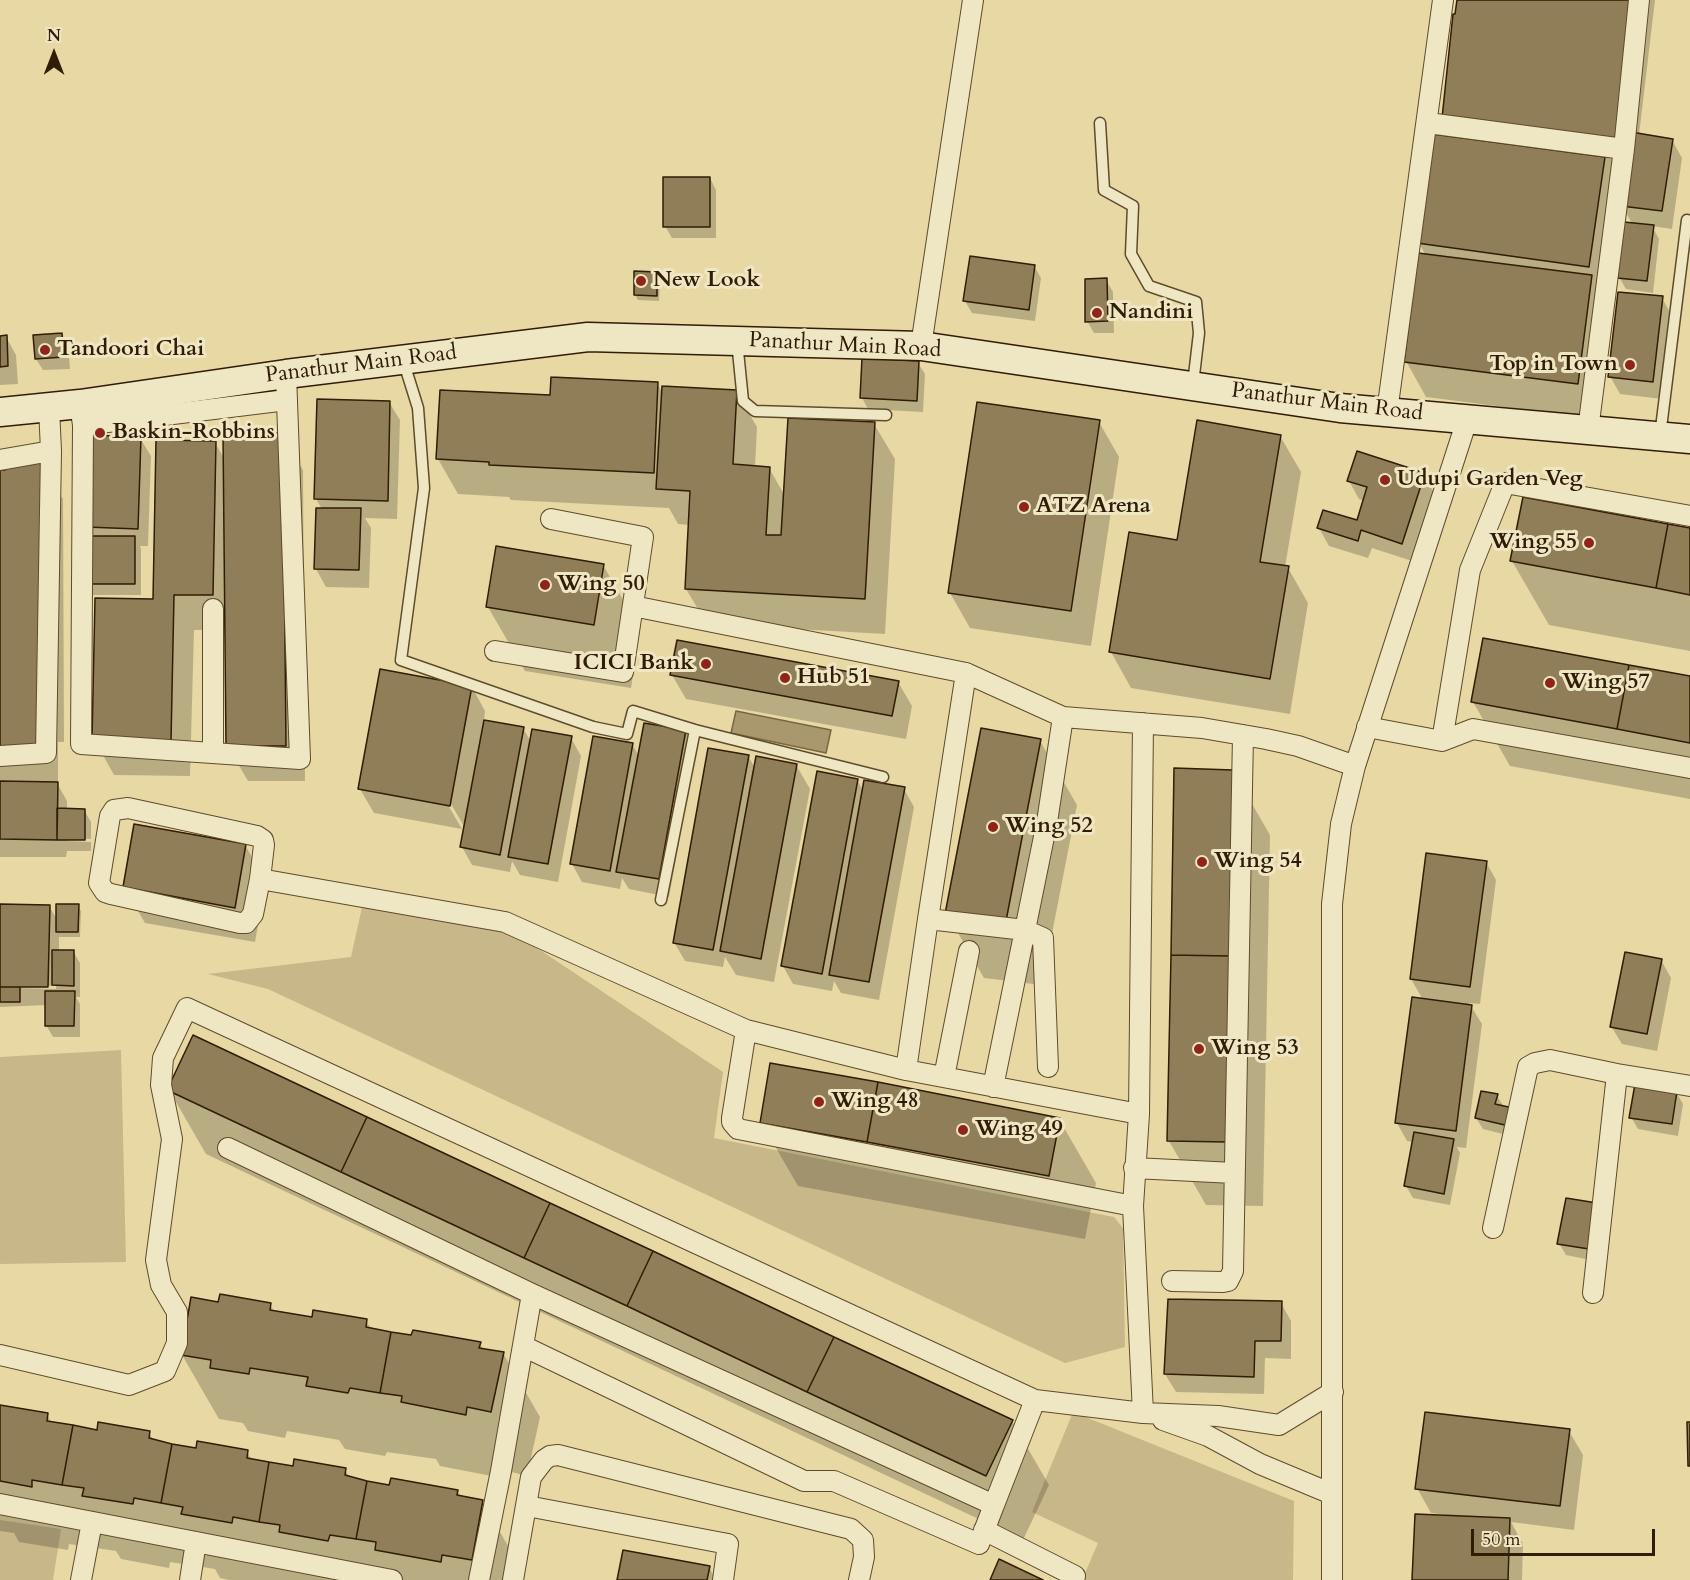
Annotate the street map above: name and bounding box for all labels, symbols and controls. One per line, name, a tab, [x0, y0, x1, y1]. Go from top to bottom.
north arrow	[24, 24, 84, 84]
text: N	[47, 25, 61, 47]
place label: New Look	[653, 268, 760, 294]
marker: New Look	[634, 274, 648, 288]
place label: Nandini	[1109, 300, 1193, 326]
marker: Nandini	[1090, 306, 1104, 320]
street label: Panathur Main Road	[748, 328, 942, 364]
place label: Tandoori Chai	[57, 337, 204, 363]
street label: Panathur Main Road	[264, 340, 458, 390]
marker: Tandoori Chai	[38, 343, 52, 357]
place label: Top in Town	[1489, 352, 1618, 378]
marker: Top in Town	[1623, 358, 1637, 372]
street label: Panathur Main Road	[1230, 378, 1424, 428]
place label: Baskin-Robbins	[112, 420, 275, 446]
marker: Baskin-Robbins	[93, 426, 107, 440]
place label: Udupi Garden Veg	[1397, 467, 1583, 493]
marker: Udupi Garden Veg	[1378, 473, 1392, 487]
place label: ATZ Arena	[1036, 494, 1151, 520]
marker: ATZ Arena	[1017, 500, 1031, 514]
place label: Wing 55	[1489, 530, 1577, 556]
marker: Wing 55	[1582, 536, 1596, 550]
place label: Wing 50	[557, 572, 645, 598]
marker: Wing 50	[538, 578, 552, 592]
place label: ICICI Bank	[574, 651, 694, 677]
marker: ICICI Bank	[699, 657, 713, 671]
place label: Hub 51	[797, 665, 870, 691]
place label: Wing 57	[1562, 670, 1650, 696]
marker: Hub 51	[778, 671, 792, 685]
marker: Wing 57	[1543, 676, 1557, 690]
place label: Wing 52	[1005, 814, 1093, 840]
marker: Wing 52	[986, 820, 1000, 834]
place label: Wing 54	[1214, 849, 1302, 875]
marker: Wing 54	[1195, 855, 1209, 869]
place label: Wing 53	[1211, 1036, 1299, 1062]
marker: Wing 53	[1192, 1042, 1206, 1056]
place label: Wing 48	[831, 1089, 919, 1115]
marker: Wing 48	[812, 1095, 826, 1109]
place label: Wing 49	[975, 1117, 1063, 1143]
marker: Wing 49	[956, 1123, 970, 1137]
scale bar	[1474, 1517, 1658, 1555]
text: 50 m	[1482, 1527, 1521, 1552]

